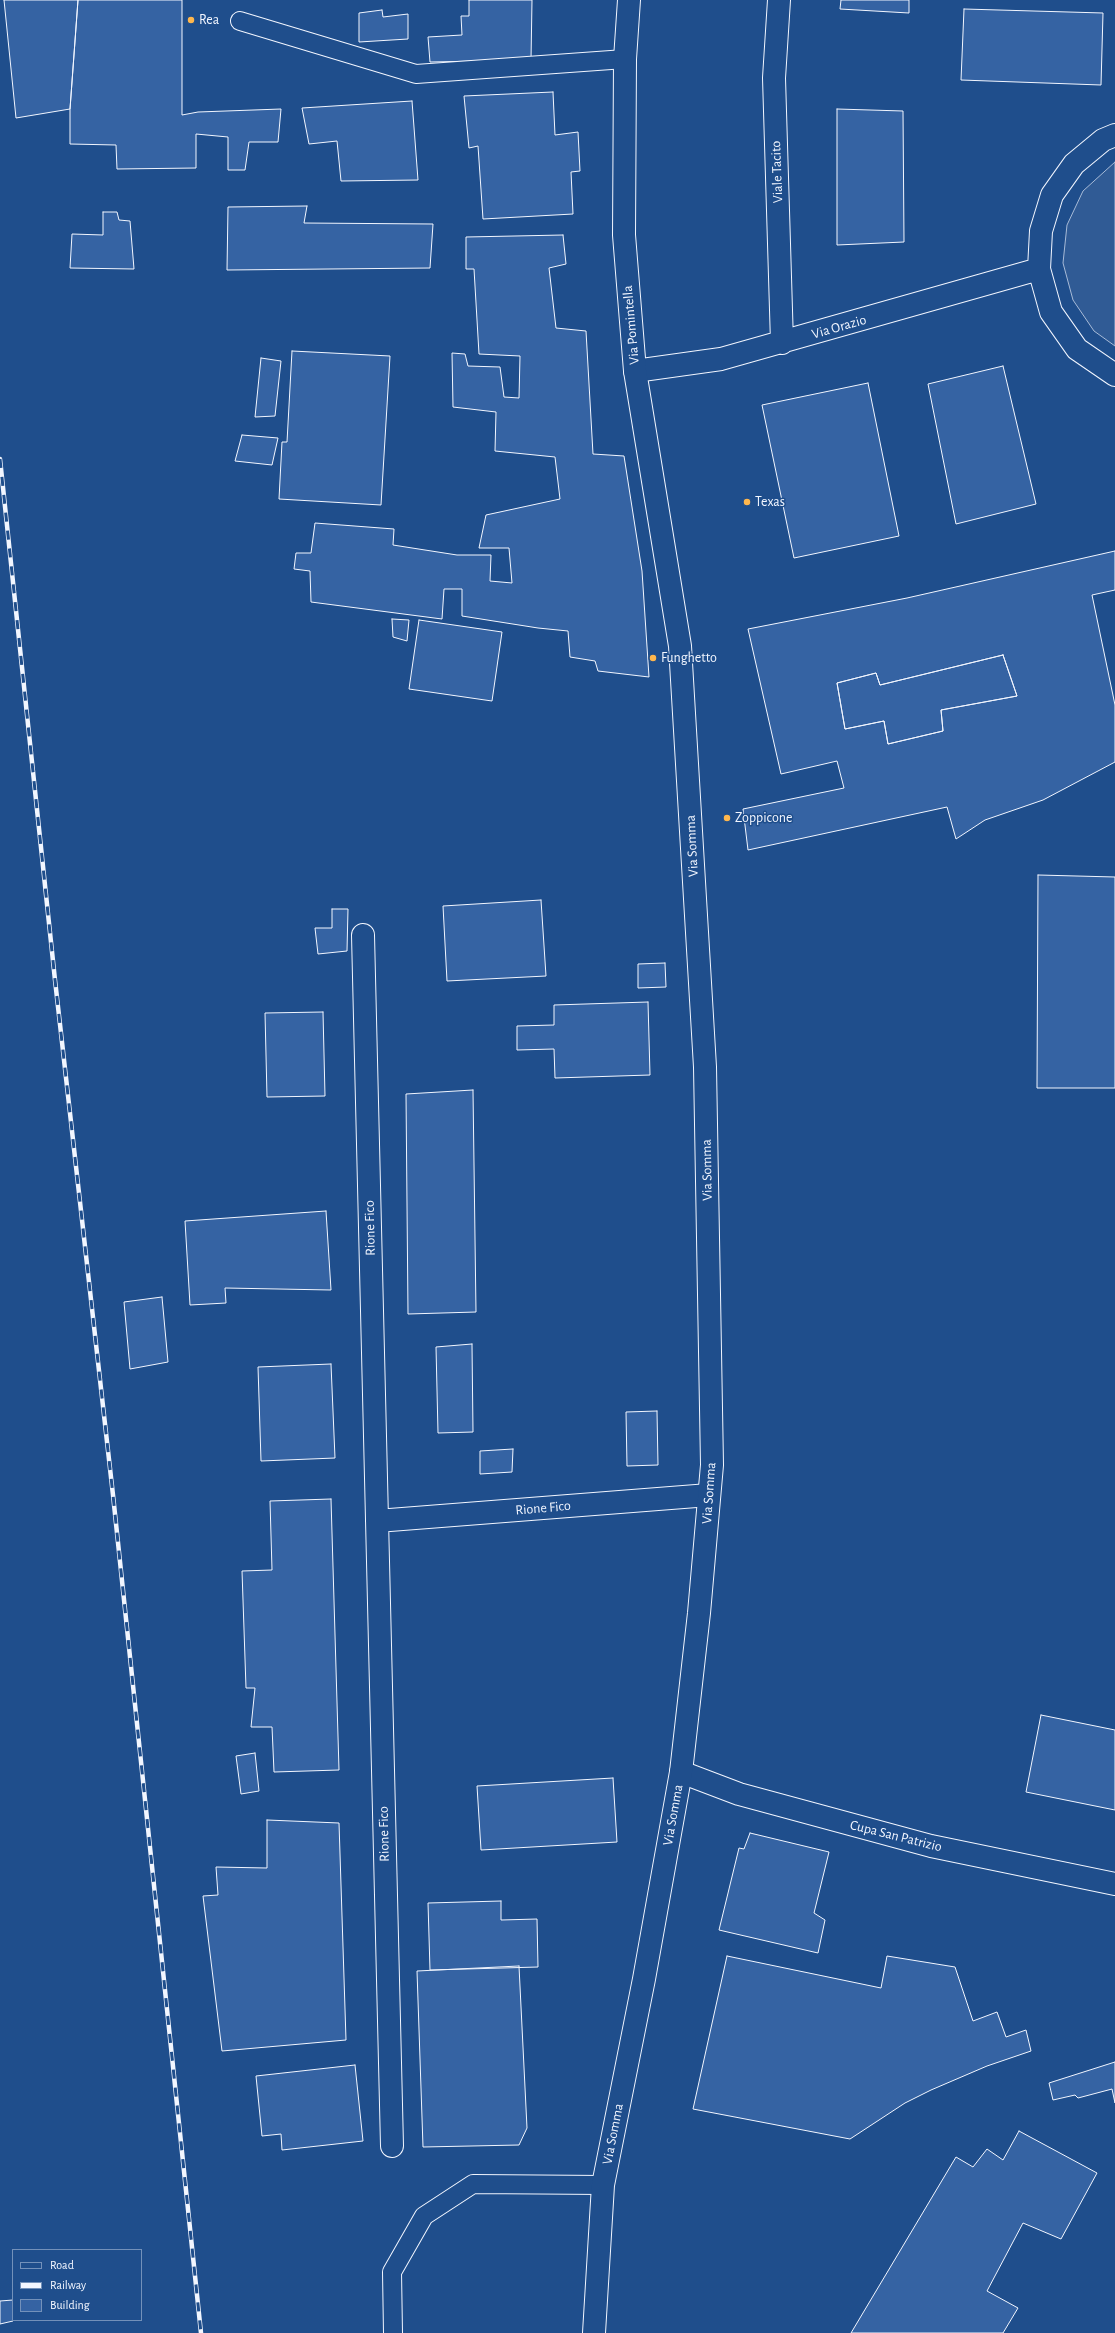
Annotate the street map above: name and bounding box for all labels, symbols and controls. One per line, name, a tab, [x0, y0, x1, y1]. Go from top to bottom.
place label: Rea	[199, 12, 219, 28]
marker: Rea	[186, 15, 196, 25]
street label: Viale Tacito	[768, 141, 786, 203]
street label: Via Pomintella	[619, 285, 643, 365]
street label: Via Orazio	[810, 311, 868, 343]
place label: Texas	[755, 494, 785, 510]
marker: Texas	[742, 497, 752, 507]
place label: Funghetto	[661, 650, 717, 666]
marker: Funghetto	[648, 653, 658, 663]
place label: Zoppicone	[735, 810, 792, 826]
marker: Zoppicone	[722, 813, 732, 823]
street label: Via Somma	[682, 815, 702, 877]
street label: Via Somma	[698, 1139, 716, 1201]
street label: Rione Fico	[361, 1200, 379, 1256]
street label: Via Somma	[698, 1462, 720, 1524]
street label: Rione Fico	[515, 1497, 571, 1519]
street label: Via Somma	[659, 1783, 687, 1847]
street label: Rione Fico	[375, 1806, 393, 1862]
street label: Cupa San Patrizio	[848, 1816, 944, 1856]
street label: Via Somma	[599, 2102, 627, 2166]
legend	[12, 2249, 142, 2321]
text: Road	[50, 2259, 74, 2271]
text: Railway	[50, 2279, 86, 2291]
text: Building	[50, 2299, 90, 2311]

